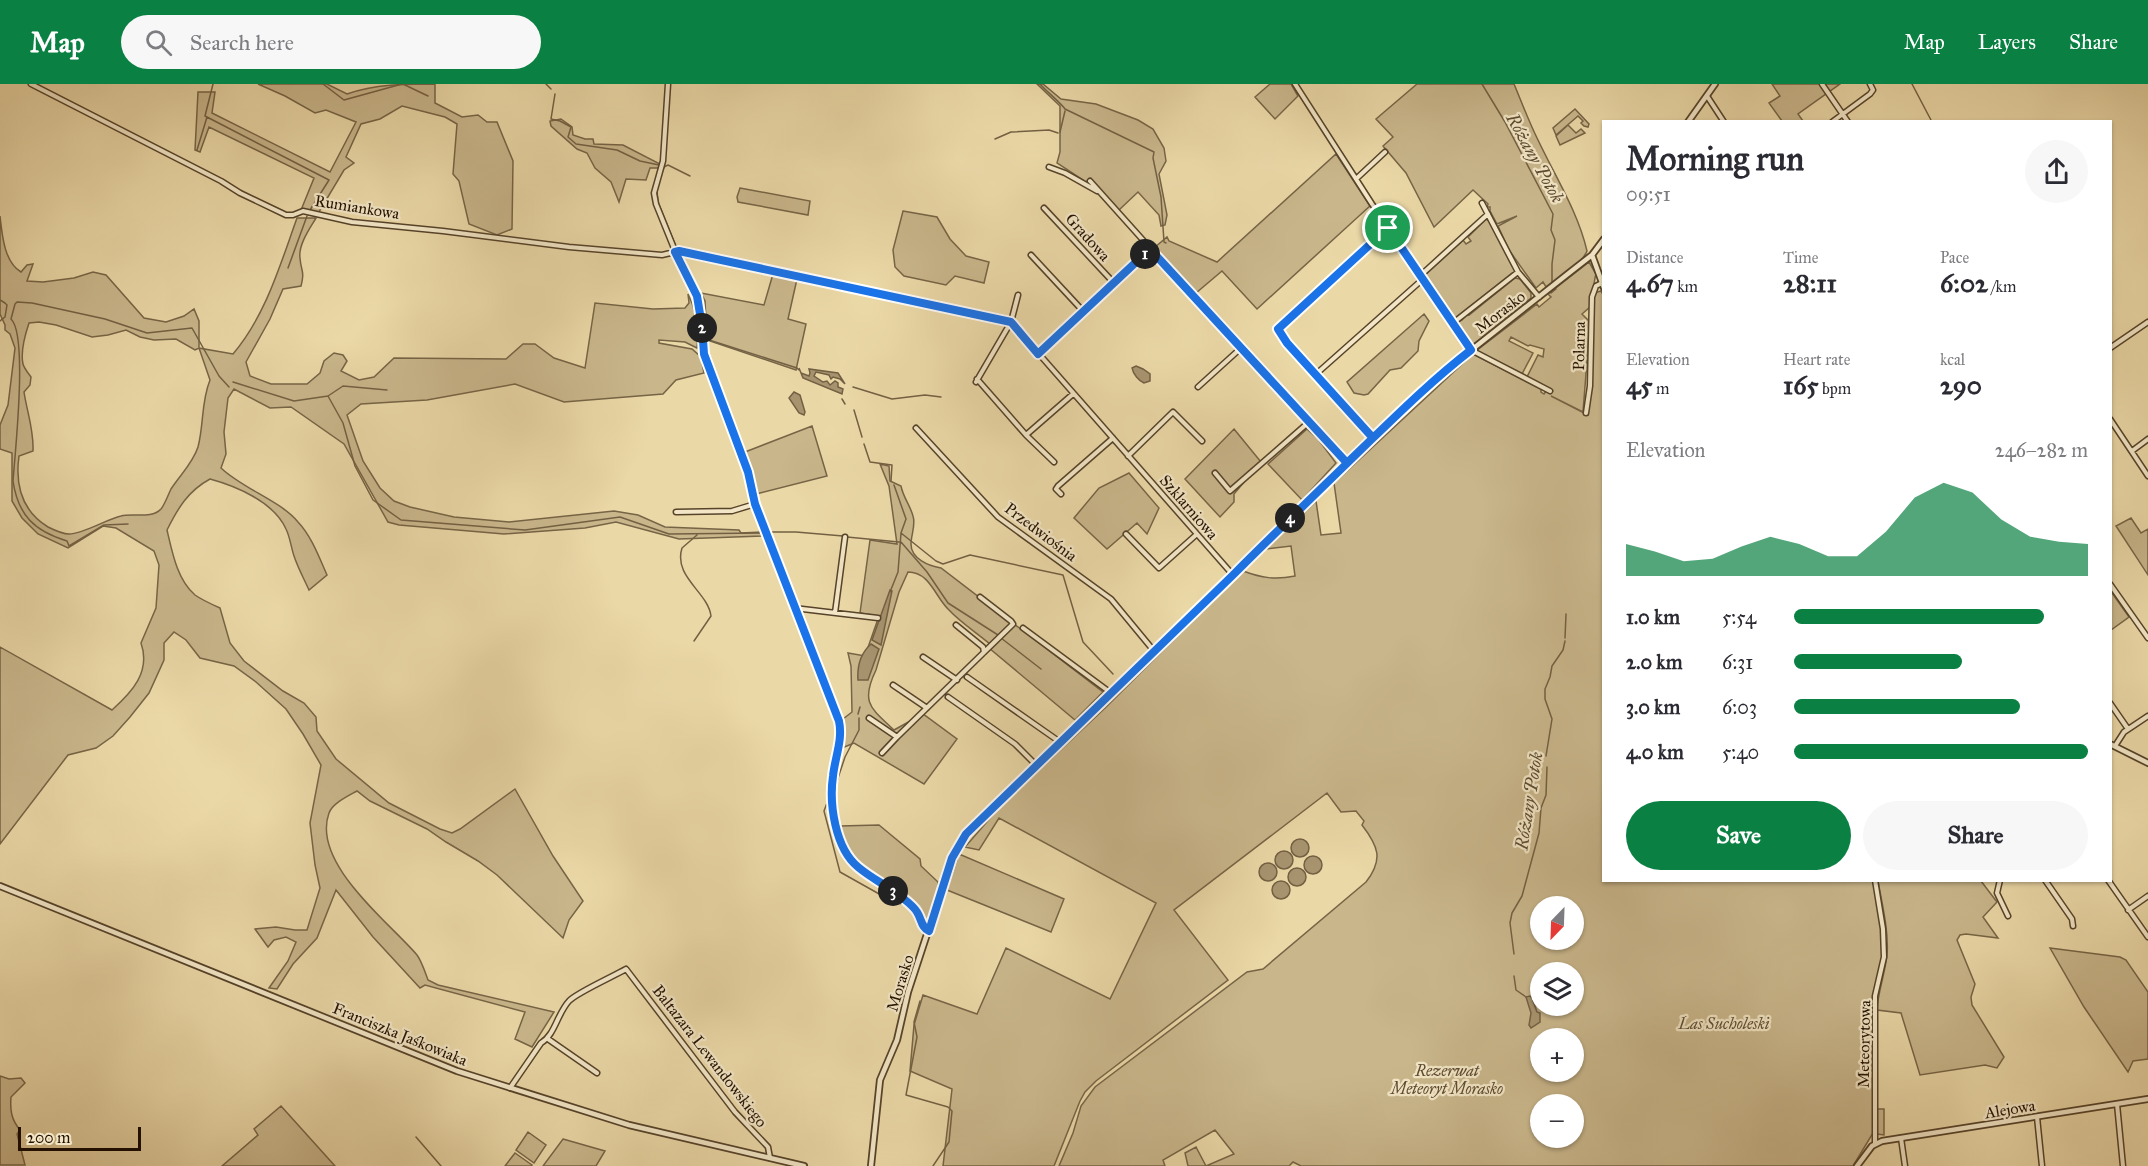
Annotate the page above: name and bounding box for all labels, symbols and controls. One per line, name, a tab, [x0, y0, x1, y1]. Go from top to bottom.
search box	[121, 15, 541, 69]
text: Map	[30, 25, 85, 60]
icon: search	[142, 26, 175, 59]
text: Search here	[190, 29, 294, 56]
text: Map	[1904, 29, 1945, 55]
text: Layers	[1978, 29, 2036, 55]
text: Share	[2069, 29, 2118, 55]
water label: Różany Potok	[1501, 108, 1569, 207]
text: Morning run	[1626, 139, 1804, 179]
button: share	[2025, 140, 2088, 203]
text: 09:51	[1626, 182, 1671, 206]
street label: Rumiankowa	[313, 191, 401, 223]
pin	[1362, 202, 1413, 253]
street label: Gradowa	[1062, 209, 1115, 265]
icon: arrive	[1371, 211, 1404, 244]
pin: 1	[1130, 239, 1160, 269]
text: 1	[1142, 244, 1148, 263]
text: Distance	[1626, 248, 1683, 267]
text: Time	[1783, 248, 1818, 267]
text: Pace	[1940, 248, 1969, 267]
text: 4.67	[1626, 267, 1674, 299]
text: 28:11	[1783, 267, 1837, 299]
text: 6:02	[1940, 267, 1988, 299]
text: km	[1674, 277, 1698, 296]
text: /km	[1988, 277, 2016, 296]
street label: Morasko	[1471, 287, 1529, 337]
pin: 2	[687, 313, 717, 343]
text: 2	[698, 318, 706, 337]
street label: Polarna	[1569, 321, 1589, 371]
text: Elevation	[1626, 350, 1690, 369]
text: Heart rate	[1783, 350, 1850, 369]
text: kcal	[1940, 350, 1965, 369]
text: 45	[1626, 369, 1653, 401]
text: 165	[1783, 369, 1819, 401]
text: 290	[1940, 369, 1982, 401]
text: m	[1653, 379, 1669, 398]
text: bpm	[1819, 379, 1851, 398]
text: Elevation	[1626, 438, 1705, 462]
text: 246–282 m	[1995, 438, 2088, 462]
street label: Szklarniowa	[1156, 471, 1222, 543]
street label: Przedwiośnia	[1001, 499, 1081, 566]
pin: 4	[1275, 503, 1305, 533]
text: 4	[1286, 508, 1294, 527]
text: 1.0 km	[1626, 605, 1680, 629]
text: 5:54	[1722, 605, 1756, 629]
text: 2.0 km	[1626, 650, 1682, 674]
text: 6:31	[1722, 650, 1753, 674]
text: 3.0 km	[1626, 695, 1680, 719]
text: 6:03	[1722, 695, 1757, 719]
text: 4.0 km	[1626, 740, 1684, 764]
text: 5:40	[1722, 740, 1759, 764]
water label: Różany Potok	[1510, 750, 1548, 853]
button: Save	[1626, 801, 1851, 870]
button: Share	[1863, 801, 2088, 870]
pin: 3	[878, 876, 908, 906]
text: 3	[890, 881, 896, 900]
north arrow	[1530, 896, 1584, 950]
map controls	[1530, 896, 1584, 1148]
street label: Morasko	[882, 952, 918, 1014]
button: layers	[1530, 962, 1584, 1016]
street label: Baltazara Lewandowskiego	[648, 981, 771, 1131]
street label: Franciszka Jaśkowiaka	[330, 998, 470, 1071]
street label: Meteorytowa	[1854, 1000, 1874, 1088]
park label: Las Sucholeski	[1678, 1014, 1770, 1033]
button: +	[1530, 1028, 1584, 1082]
park label: Rezerwat Meteoryt Morasko	[1389, 1061, 1503, 1098]
button: −	[1530, 1094, 1584, 1148]
street label: Alejowa	[1982, 1096, 2037, 1123]
scale bar	[18, 1124, 141, 1152]
text: 200 m	[27, 1128, 70, 1147]

